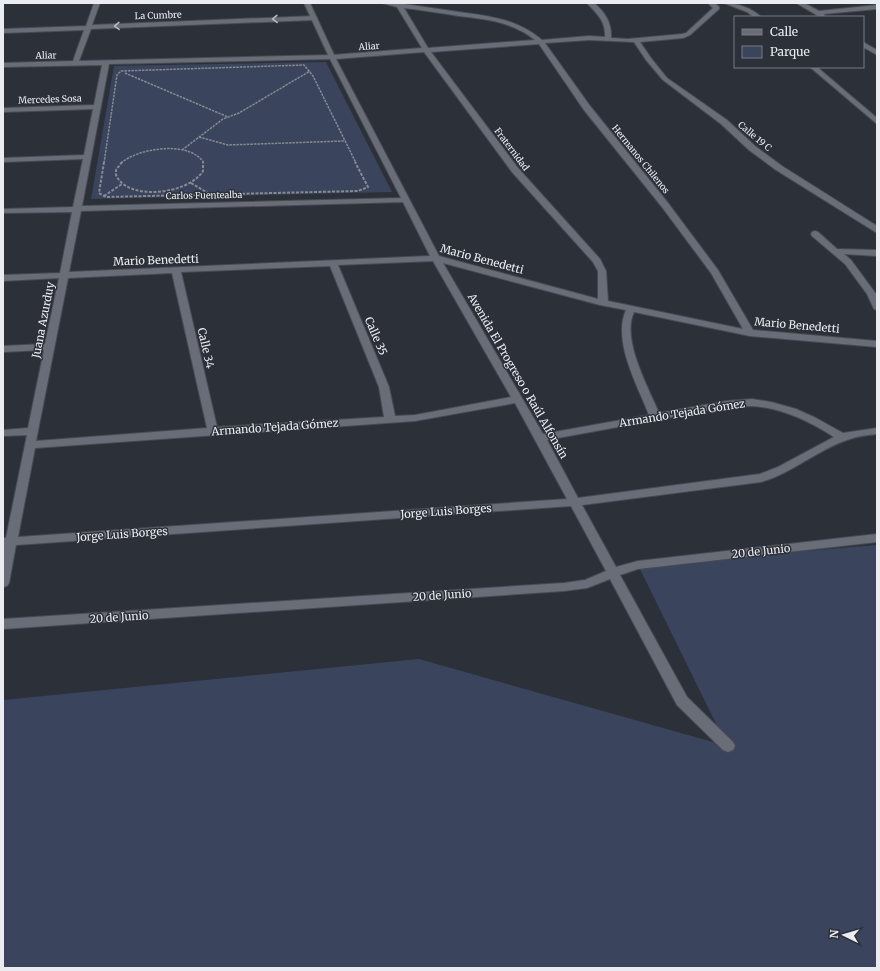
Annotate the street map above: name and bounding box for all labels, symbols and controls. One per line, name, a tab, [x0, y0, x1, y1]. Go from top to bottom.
street label: La Cumbre	[134, 9, 182, 21]
one-way arrow	[272, 15, 278, 24]
legend	[734, 16, 864, 68]
one-way arrow	[114, 22, 120, 31]
text: Calle	[770, 24, 798, 39]
street label: Aliar	[357, 40, 380, 52]
text: Parque	[770, 44, 810, 59]
street label: Aliar	[34, 49, 57, 61]
street label: Mercedes Sosa	[18, 92, 82, 106]
street label: Calle 19 C	[736, 119, 774, 153]
street label: Hermanos Chilenos	[610, 122, 672, 196]
street label: Fraternidad	[492, 125, 532, 173]
street label: Carlos Fuentealba	[166, 189, 243, 201]
street label: Mario Benedetti	[439, 241, 526, 277]
street label: Mario Benedetti	[113, 251, 199, 268]
street label: Juana Azurduy	[29, 280, 57, 360]
street label: Avenida El Progreso o Raúl Alfonsín	[464, 290, 572, 462]
street label: Mario Benedetti	[754, 314, 841, 336]
street label: Calle 35	[362, 315, 390, 357]
street label: Calle 34	[195, 326, 218, 370]
street label: Armando Tejada Gómez	[617, 396, 746, 430]
street label: Armando Tejada Gómez	[210, 416, 339, 438]
street label: Jorge Luis Borges	[399, 501, 492, 521]
street label: Jorge Luis Borges	[75, 524, 168, 544]
street label: 20 de Junio	[731, 541, 792, 561]
street label: 20 de Junio	[412, 586, 472, 604]
street label: 20 de Junio	[89, 608, 149, 626]
north arrow	[824, 915, 864, 955]
text: N	[827, 929, 841, 939]

